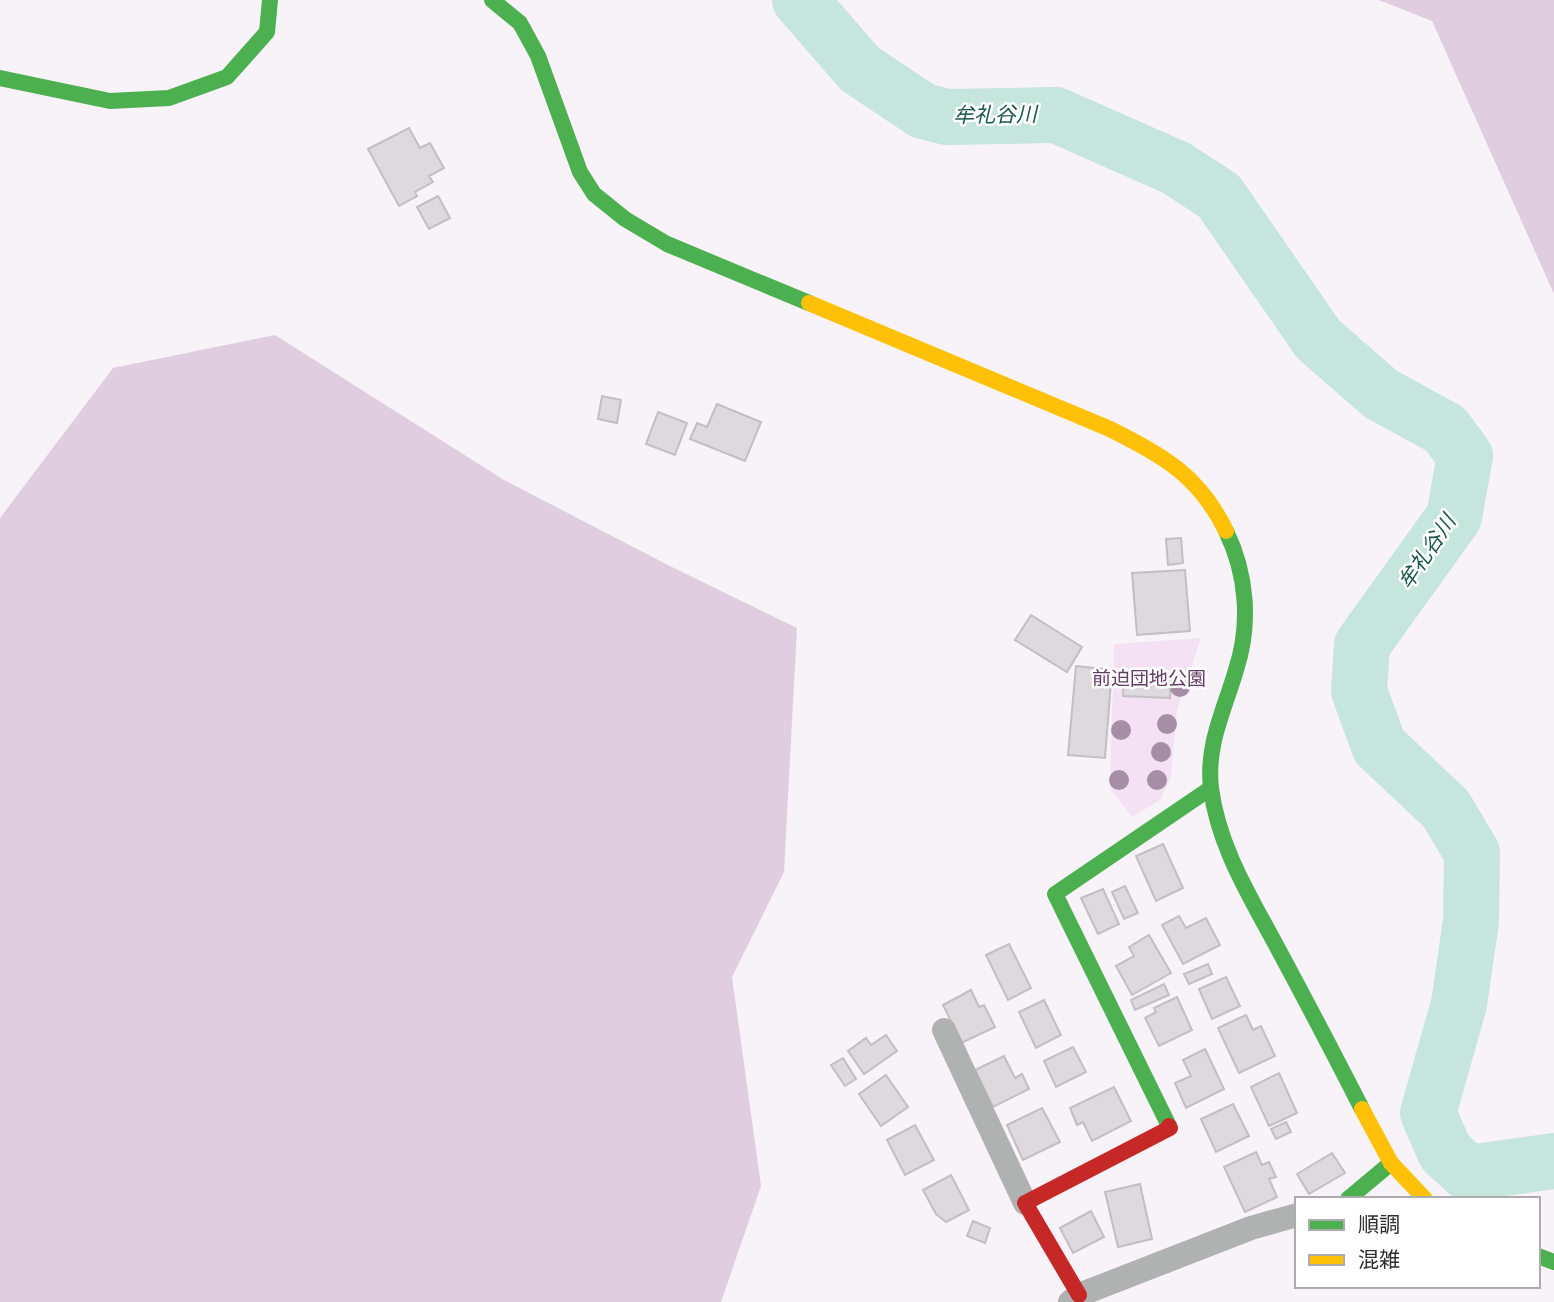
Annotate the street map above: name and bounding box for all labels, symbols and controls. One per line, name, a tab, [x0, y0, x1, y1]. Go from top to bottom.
water label: 牟礼谷川	[953, 102, 1039, 127]
water label: 牟礼谷川	[1394, 509, 1461, 593]
park label: 前迫団地公園	[1092, 668, 1206, 689]
legend	[1295, 1197, 1540, 1288]
text: 順調	[1358, 1213, 1400, 1236]
text: 混雑	[1358, 1248, 1400, 1271]

